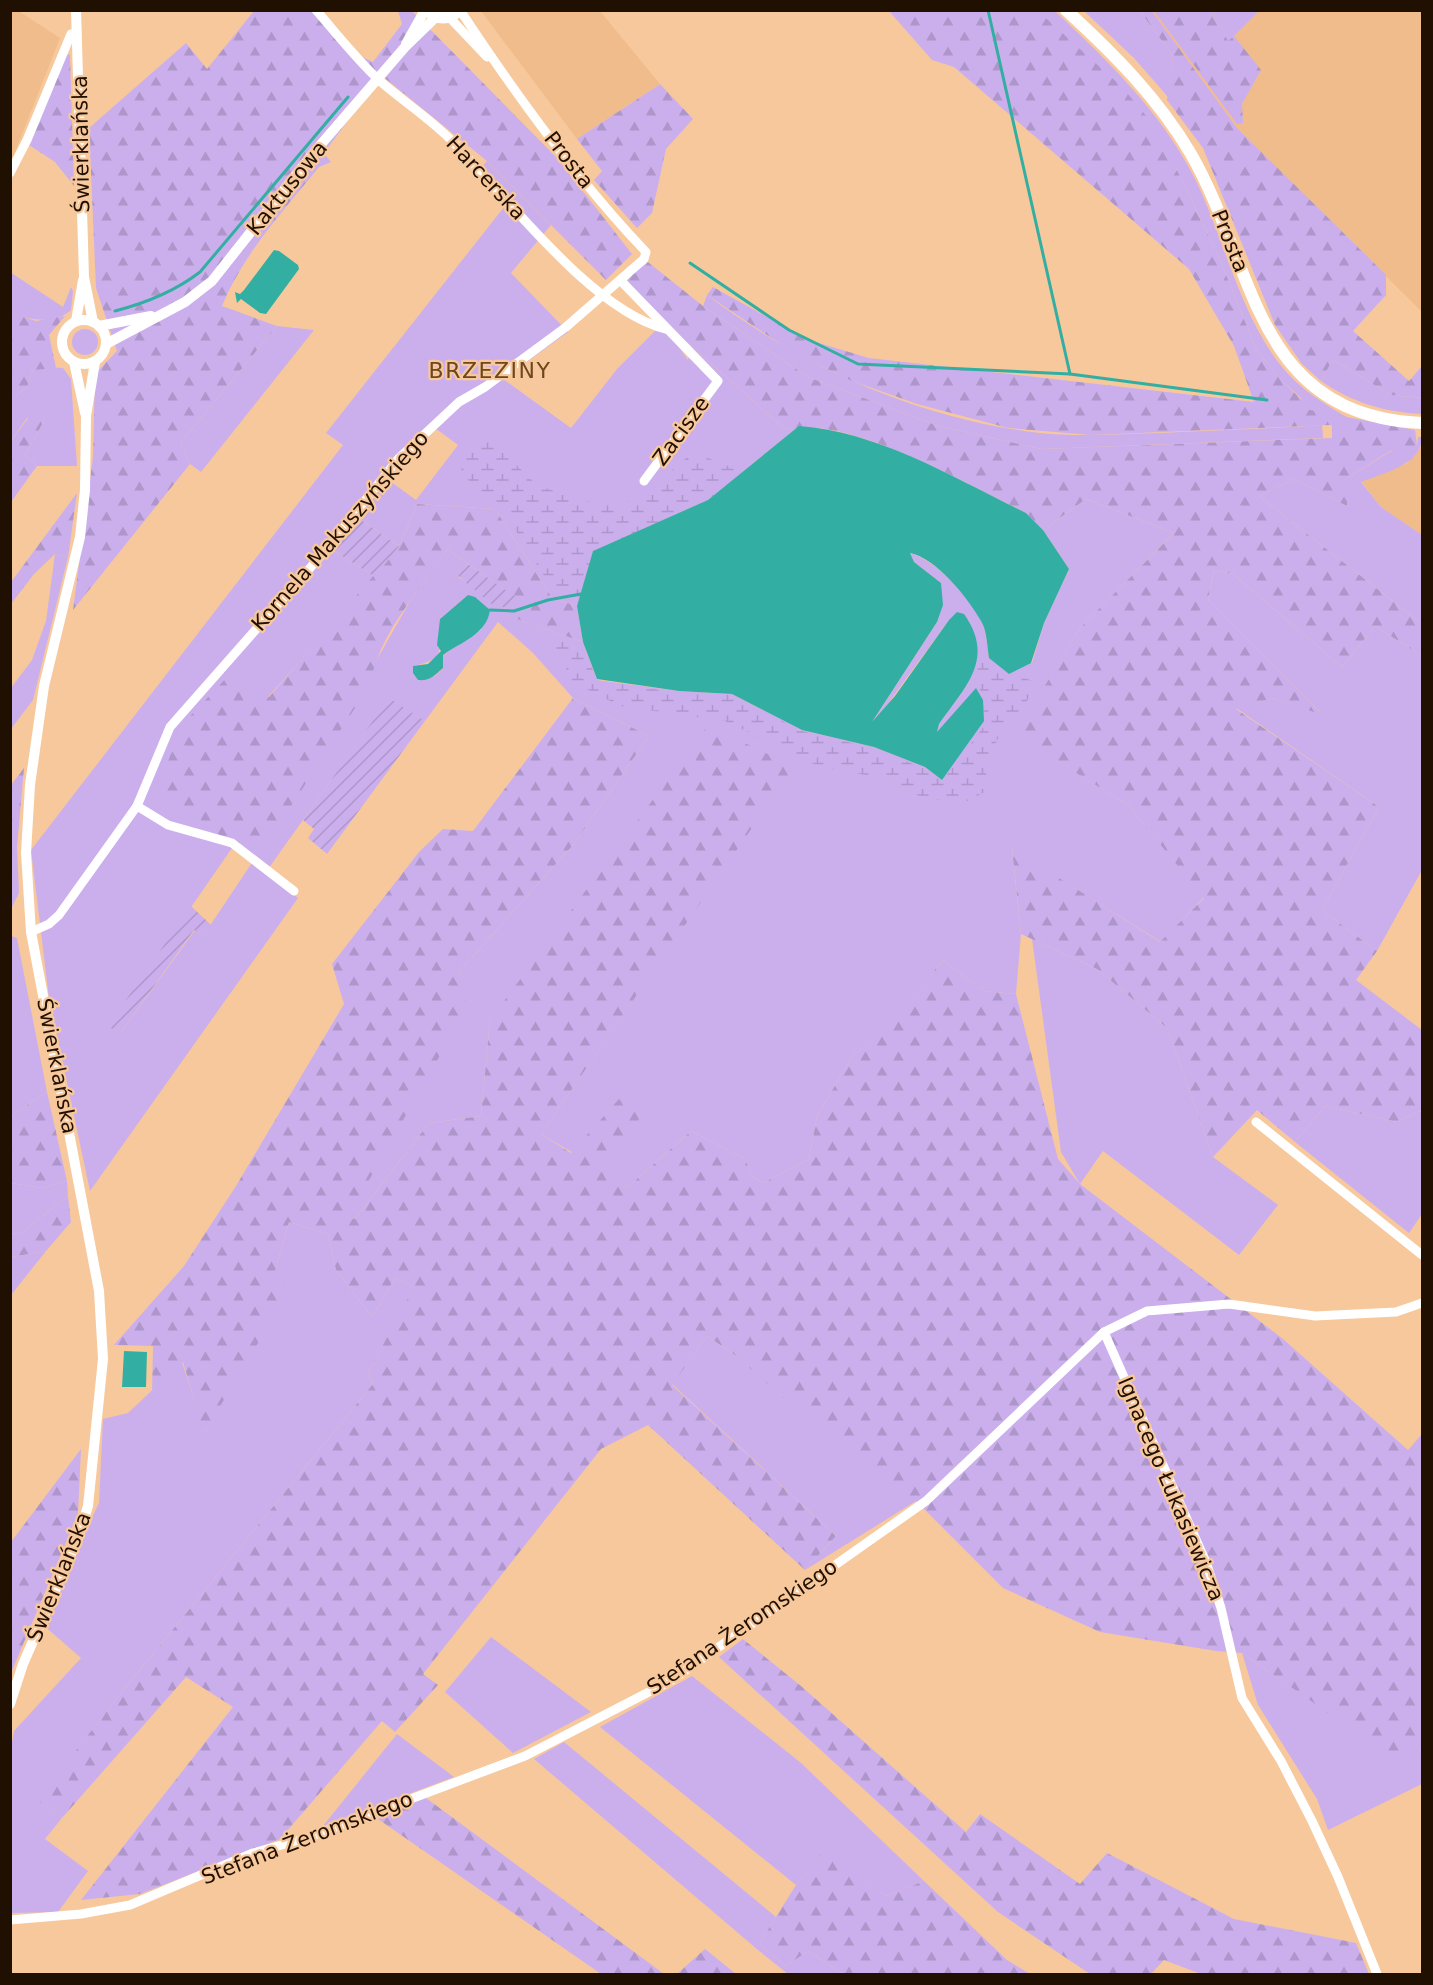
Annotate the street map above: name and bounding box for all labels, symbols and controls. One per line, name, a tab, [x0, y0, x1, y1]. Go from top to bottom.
street label: Świerklańska	[67, 75, 94, 213]
street label: Prosta	[539, 127, 599, 193]
street label: Harcerska	[441, 131, 531, 225]
street label: Kaktusowa	[242, 136, 332, 240]
street label: Prosta	[1207, 206, 1253, 276]
district label: BRZEZINY	[429, 358, 551, 383]
street label: Zacisze	[648, 392, 714, 470]
street label: Kornela Makuszyńskiego	[247, 426, 433, 636]
street label: Świerklańska	[32, 996, 83, 1136]
street label: Ignacego Łukasiewicza	[1113, 1373, 1229, 1605]
street label: Świerklańska	[21, 1508, 96, 1645]
street label: Stefana Żeromskiego	[642, 1553, 842, 1700]
street label: Stefana Żeromskiego	[198, 1786, 416, 1889]

